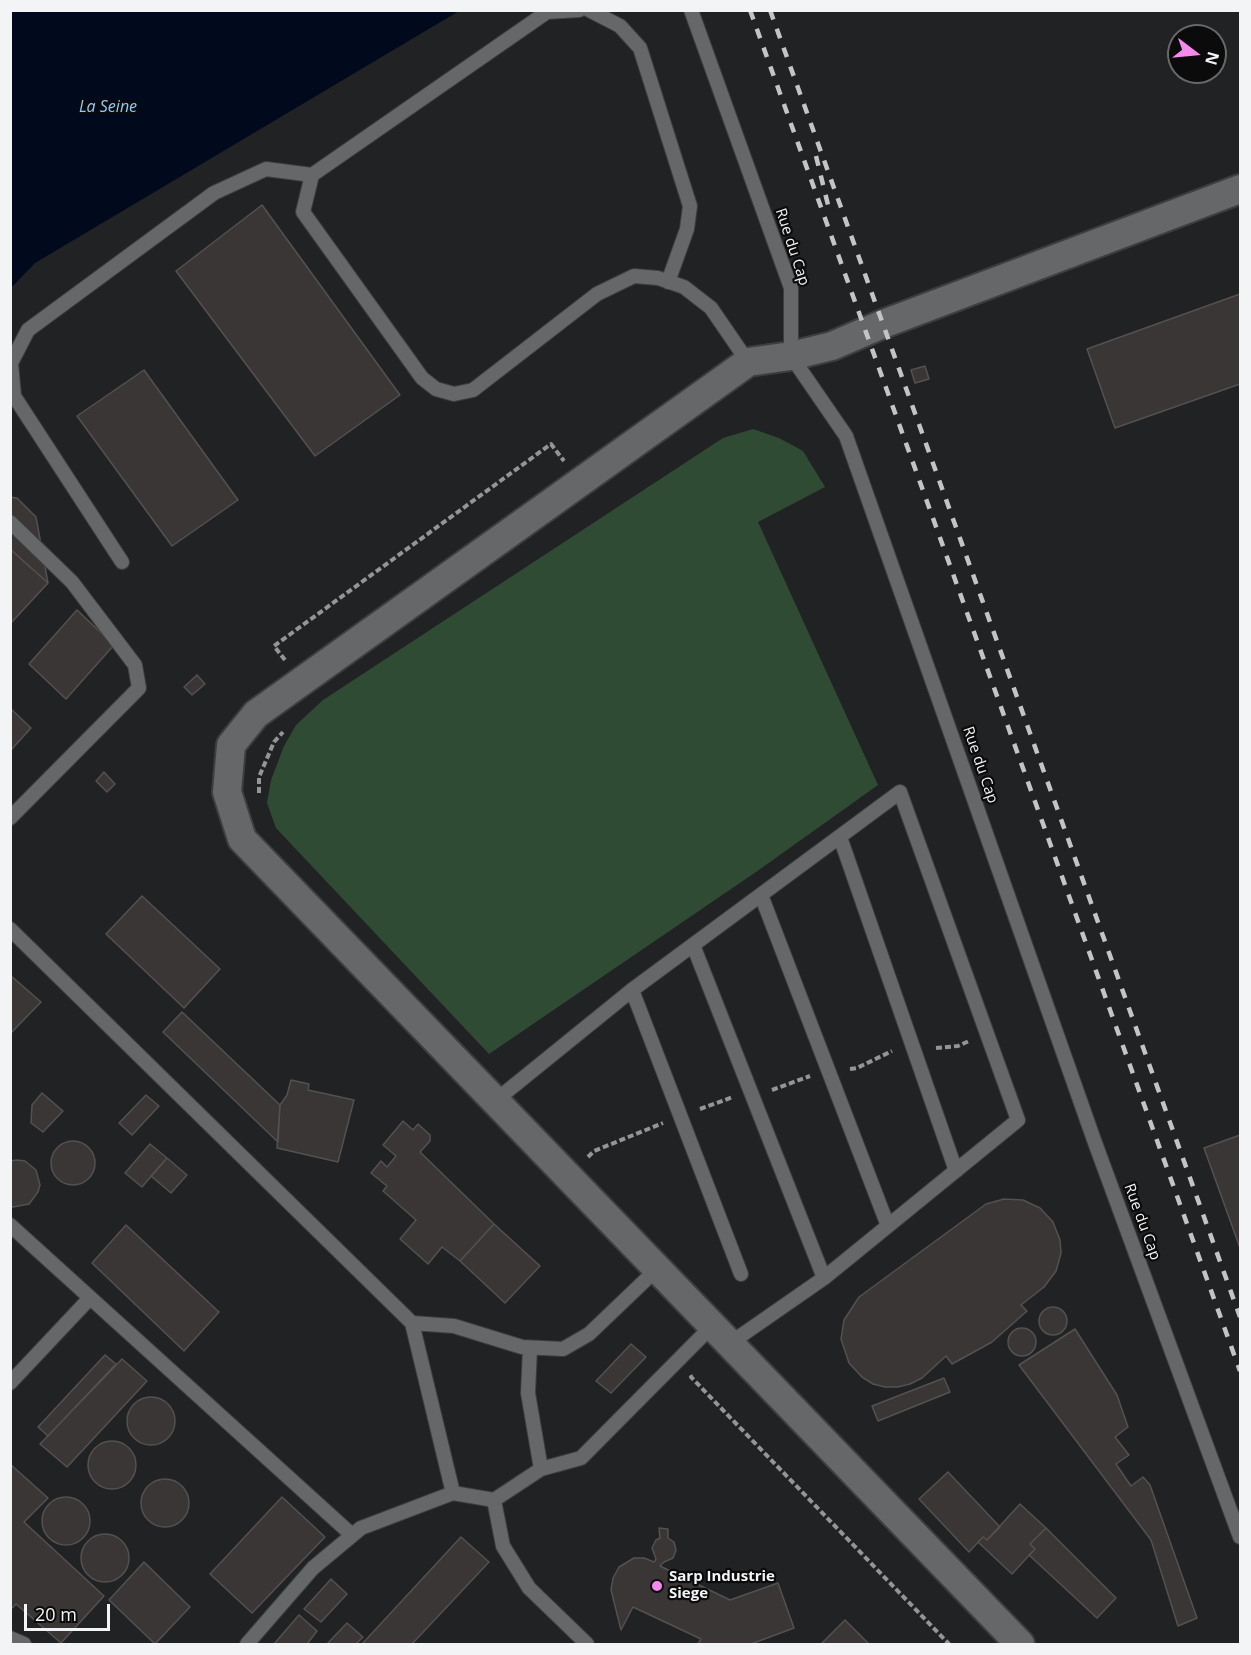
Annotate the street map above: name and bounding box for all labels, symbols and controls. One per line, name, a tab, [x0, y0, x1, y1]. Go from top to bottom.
north arrow	[1167, 24, 1227, 84]
text: N	[1200, 49, 1225, 68]
water label: La Seine	[79, 97, 137, 117]
street label: Rue du Cap	[771, 206, 813, 288]
street label: Rue du Cap	[958, 724, 1002, 806]
street label: Rue du Cap	[1120, 1181, 1164, 1263]
place label: Sarp Industrie Siege	[669, 1568, 775, 1603]
marker: Sarp Industrie Siege	[650, 1579, 664, 1593]
scale bar	[27, 1592, 112, 1630]
text: 20 m	[35, 1602, 77, 1626]

